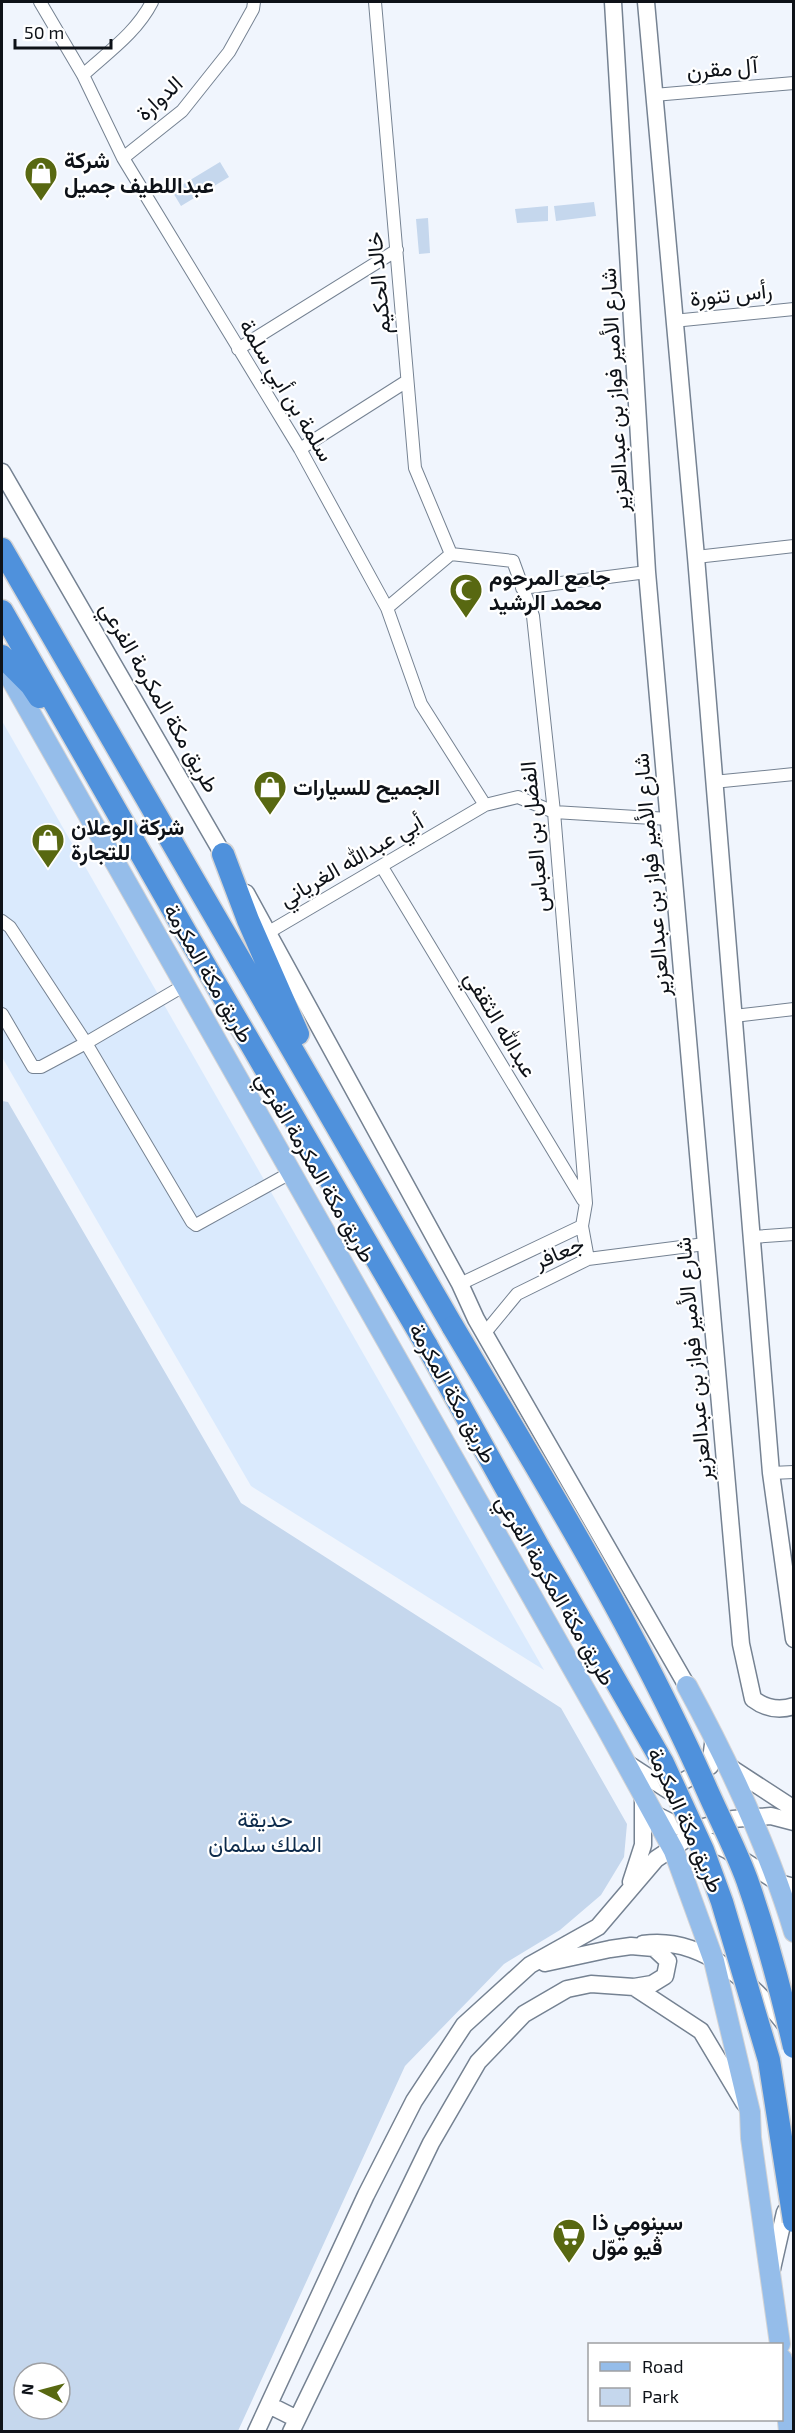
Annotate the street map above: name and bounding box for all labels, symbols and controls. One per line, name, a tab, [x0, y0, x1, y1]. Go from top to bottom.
scale bar	[15, 12, 111, 50]
text: 50 m	[24, 21, 64, 43]
street label: آل مقرن	[685, 51, 760, 85]
street label: الدوارة	[130, 69, 188, 127]
place label: شركة عبداللطيف جميل	[64, 146, 214, 199]
shop icon: شركة عبداللطيف جميل	[23, 155, 59, 202]
street label: خالد الحكيم	[360, 230, 397, 336]
street label: شارع الأمير فواز بن عبدالعزير	[594, 267, 635, 514]
street label: رأس تنورة	[688, 276, 774, 312]
street label: سلمة بن أبي سلمة	[229, 313, 341, 469]
place label: جامع المرحوم محمد الرشيد	[489, 563, 611, 616]
mosque icon: جامع المرحوم محمد الرشيد	[448, 572, 484, 619]
street label: طريق مكة المكرمة الفرعي	[90, 597, 226, 800]
street label: شارع الأمير فواز بن عبدالعزير	[626, 752, 677, 999]
street label: الفضل بن العباس	[513, 760, 555, 914]
shop icon: الجميح للسيارات	[252, 769, 288, 816]
place label: الجميح للسيارات	[293, 773, 440, 803]
street label: أبي عبدالله الغرياني	[274, 807, 431, 917]
place label: شركة الوعلان للتجارة	[71, 813, 184, 866]
shop icon: شركة الوعلان للتجارة	[30, 822, 66, 869]
street label: طريق مكة المكرمة	[158, 898, 260, 1048]
street label: عبدالله الثقفي	[454, 966, 544, 1085]
street label: طريق مكة المكرمة الفرعي	[246, 1067, 382, 1270]
street label: جعافر	[529, 1229, 588, 1275]
street label: شارع الأمير فواز بن عبدالعزير	[668, 1236, 719, 1483]
street label: طريق مكة المكرمة	[403, 1318, 503, 1468]
street label: طريق مكة المكرمة الفرعي	[486, 1490, 622, 1693]
street label: طريق مكة المكرمة	[641, 1743, 731, 1897]
park label: حديقة الملك سلمان	[208, 1805, 322, 1857]
place label: سينومي ذا ڤيو موّل	[592, 2208, 683, 2261]
supermarket icon: سينومي ذا ڤيو موّل	[551, 2217, 587, 2264]
legend	[588, 2343, 783, 2421]
text: Road	[642, 2355, 683, 2377]
north arrow	[12, 2361, 72, 2421]
text: N	[17, 2383, 37, 2396]
text: Park	[642, 2385, 679, 2407]

